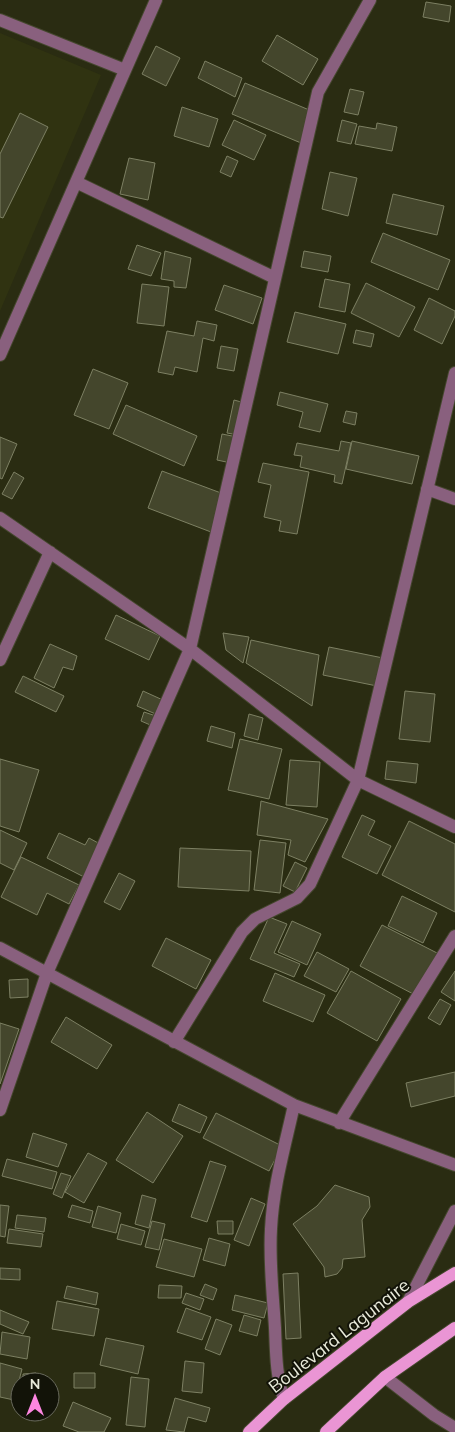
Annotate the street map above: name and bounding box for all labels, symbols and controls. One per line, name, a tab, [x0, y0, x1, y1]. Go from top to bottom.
street label: Boulevard Lagunaire	[264, 1273, 414, 1398]
north arrow	[10, 1372, 60, 1422]
text: N	[30, 1375, 40, 1393]

